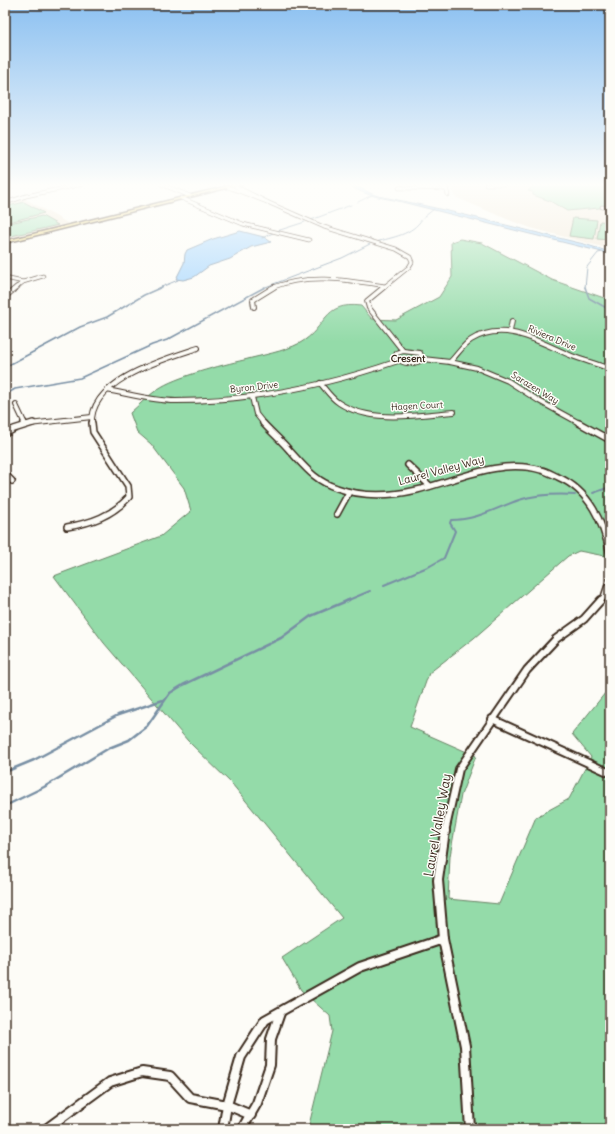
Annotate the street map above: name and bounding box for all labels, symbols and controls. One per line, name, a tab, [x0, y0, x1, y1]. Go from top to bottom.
street label: Riviera Drive	[527, 322, 578, 353]
district label: Cresent	[391, 352, 426, 365]
street label: Sarazen Way	[510, 369, 561, 406]
street label: Byron Drive	[229, 378, 279, 394]
street label: Hagen Court	[391, 399, 443, 412]
street label: Laurel Valley Way	[397, 452, 485, 488]
street label: Laurel Valley Way	[420, 772, 455, 878]

